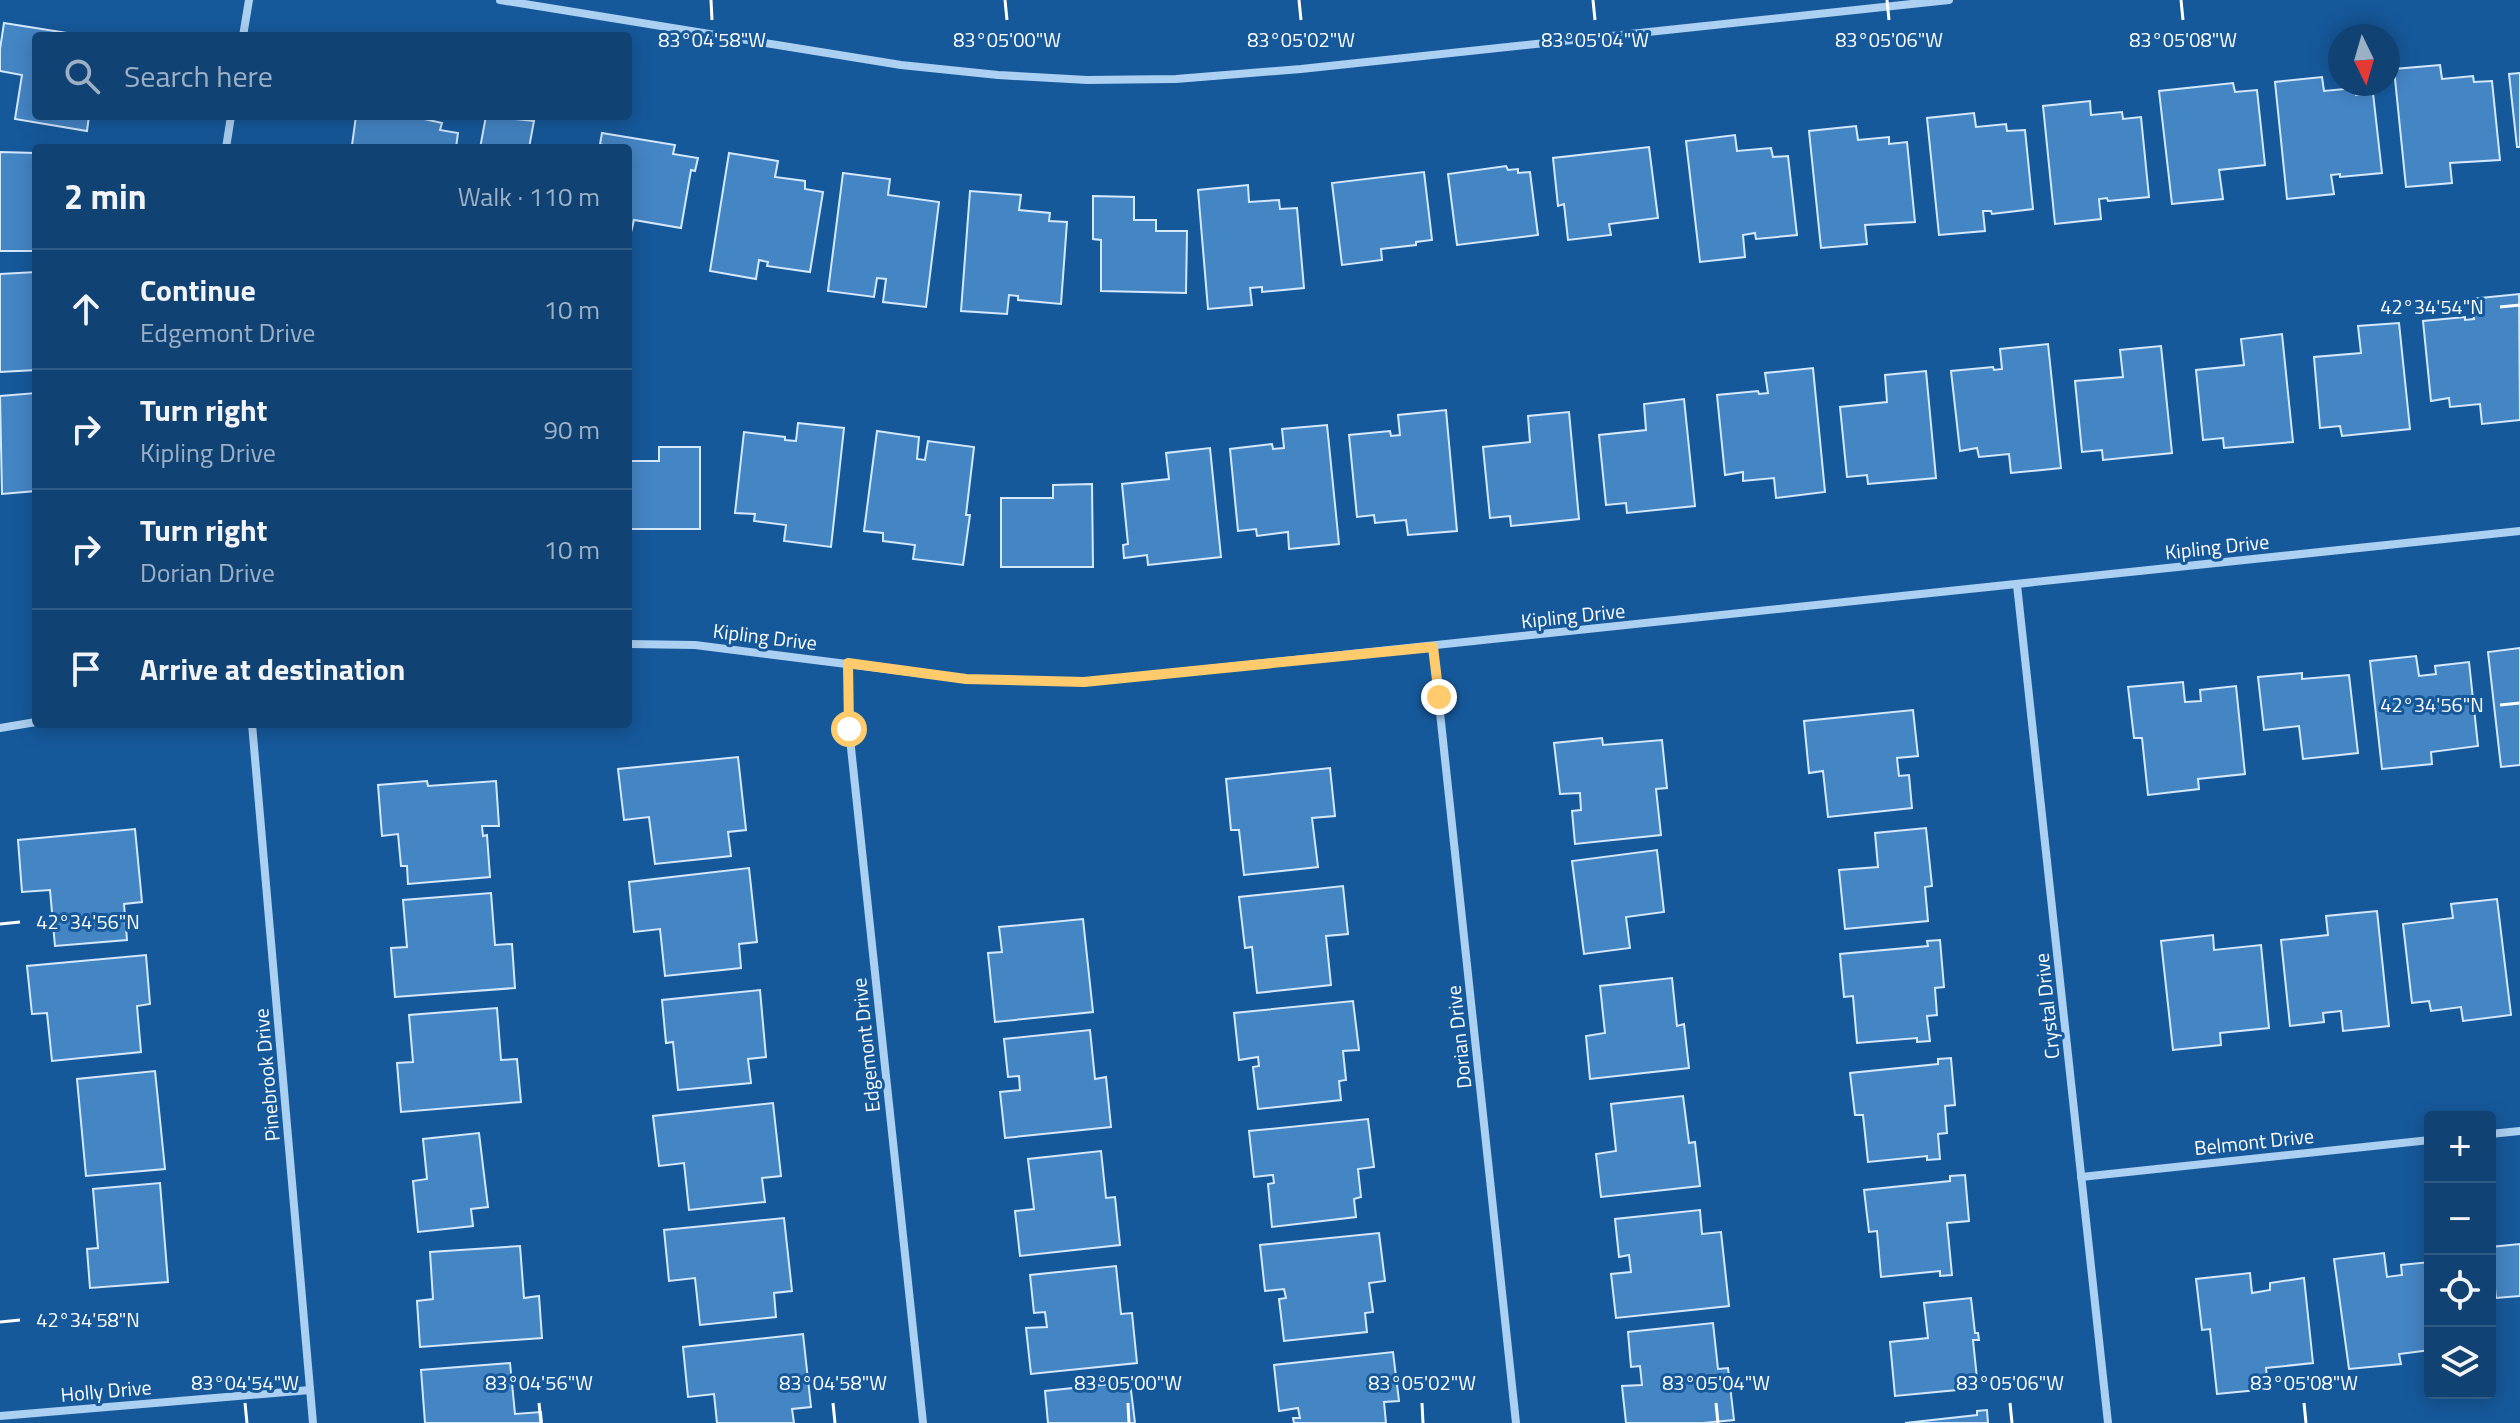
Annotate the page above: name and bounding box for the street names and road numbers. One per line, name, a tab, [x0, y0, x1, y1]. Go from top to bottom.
street label: Kipling Drive	[2163, 526, 2271, 567]
street label: Kipling Drive	[1519, 595, 1627, 636]
street label: Kipling Drive	[711, 615, 819, 658]
street label: Crystal Drive	[2026, 952, 2067, 1061]
street label: Edgemont Drive	[843, 976, 888, 1114]
street label: Dorian Drive	[1438, 984, 1479, 1090]
street label: Pinebrook Drive	[245, 1007, 288, 1143]
street label: Belmont Drive	[2193, 1120, 2315, 1163]
street label: Holly Drive	[59, 1371, 153, 1410]

